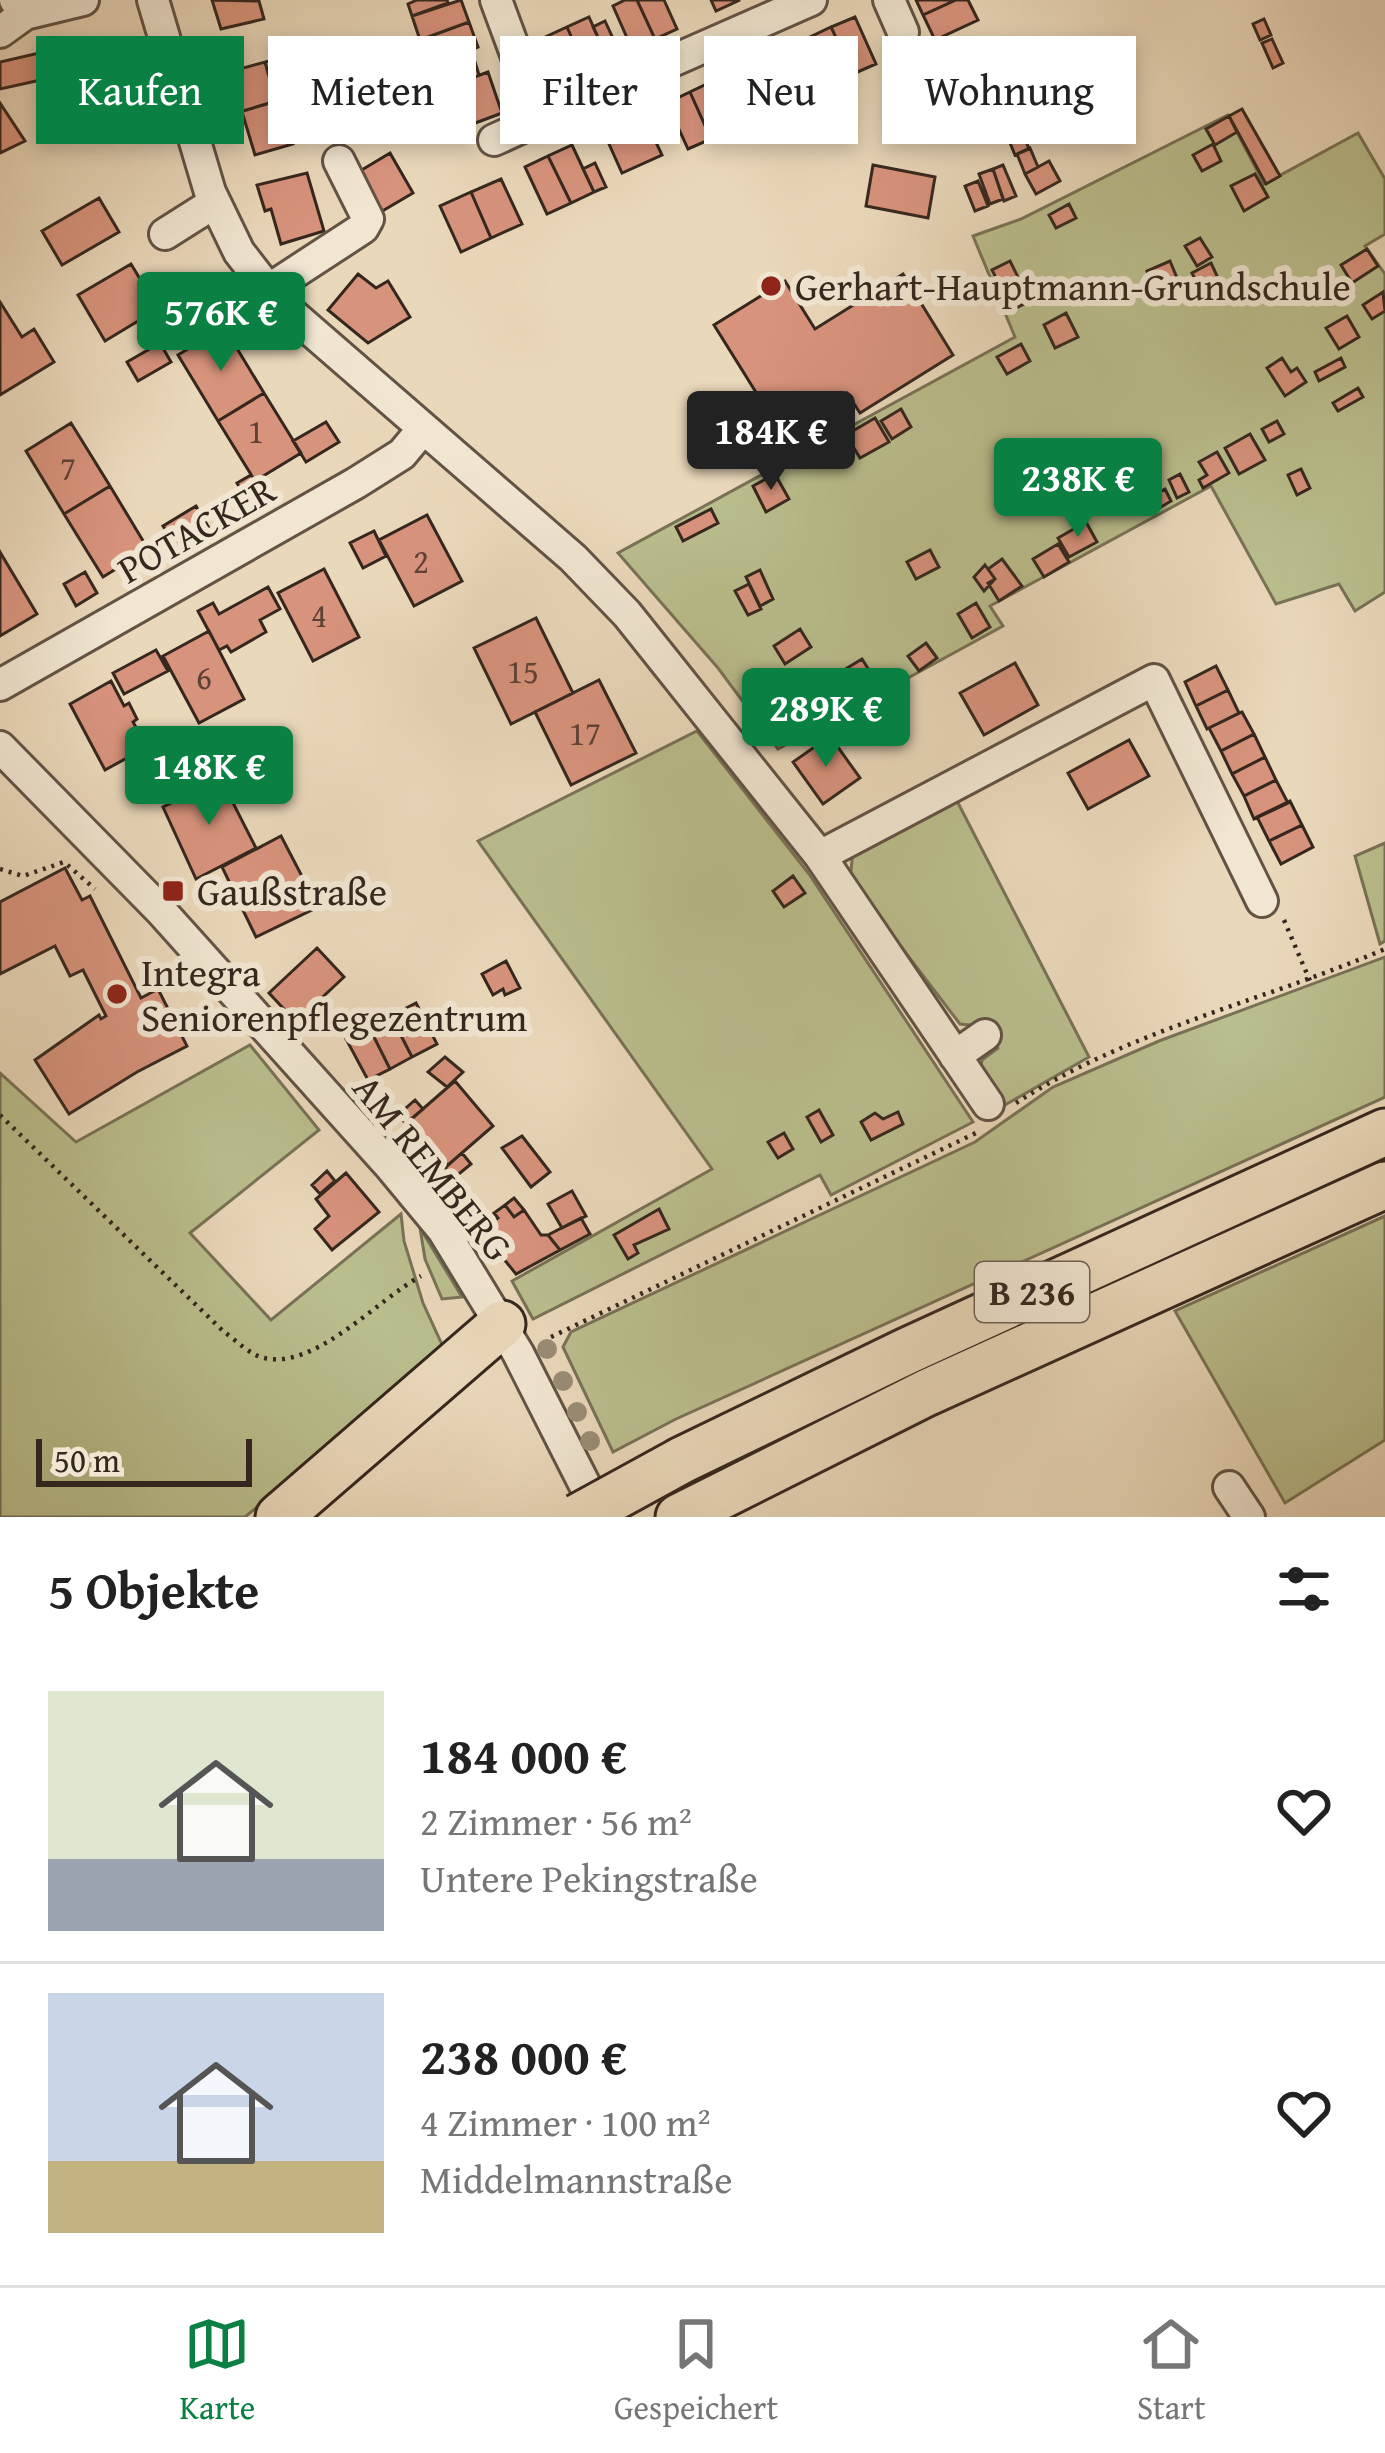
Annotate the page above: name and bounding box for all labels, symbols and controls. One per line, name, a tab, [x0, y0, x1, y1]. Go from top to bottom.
chip: Kaufen	[36, 36, 244, 144]
chip: Mieten	[268, 36, 476, 144]
chip: Filter	[500, 36, 680, 144]
chip: Neu	[704, 36, 858, 144]
chip: Wohnung	[882, 36, 1136, 144]
place label: Gerhart-Hauptmann-Grundschule	[795, 257, 1351, 314]
pin: 576K €	[123, 272, 319, 374]
marker: Gerhart-Hauptmann-Grundschule	[758, 273, 784, 299]
text: 576K €	[164, 282, 278, 339]
pin: 184K €	[673, 391, 869, 493]
text: 184K €	[714, 401, 828, 458]
house number: 1	[248, 407, 264, 455]
pin: 238K €	[980, 438, 1176, 540]
house number: 7	[60, 444, 76, 492]
text: 238K €	[1021, 448, 1135, 505]
street label: POTACKER	[106, 460, 286, 597]
house number: 2	[413, 537, 429, 585]
house number: 4	[311, 591, 327, 639]
house number: 15	[507, 647, 539, 695]
house number: 6	[196, 653, 212, 701]
pin: 289K €	[728, 668, 924, 770]
text: 289K €	[769, 678, 883, 735]
house number: 17	[569, 709, 601, 757]
pin: 148K €	[111, 726, 307, 828]
text: 148K €	[152, 736, 266, 793]
place label: Gaußstraße	[197, 862, 387, 919]
marker: Gaußstraße	[160, 878, 186, 904]
place label: Integra Seniorenpflegezentrum	[141, 943, 527, 1045]
marker: Integra Seniorenpflegezentrum	[104, 981, 130, 1007]
street label: AM REMBERG	[340, 1061, 527, 1272]
road number: B 236	[975, 1262, 1089, 1322]
scale bar	[36, 1433, 252, 1486]
text: 50 m	[54, 1436, 120, 1484]
text: 5 Objekte	[48, 1552, 259, 1627]
icon: filters	[1271, 1556, 1337, 1622]
text: 184 000 €	[420, 1717, 627, 1792]
icon: home	[144, 1739, 288, 1883]
icon: heart	[1271, 1778, 1337, 1844]
text: 2 Zimmer · 56 m²	[420, 1792, 692, 1849]
text: Untere Pekingstraße	[420, 1849, 758, 1906]
text: 238 000 €	[420, 2018, 627, 2093]
icon: home	[144, 2041, 288, 2185]
icon: heart	[1271, 2080, 1337, 2146]
text: 4 Zimmer · 100 m²	[420, 2093, 711, 2150]
text: Middelmannstraße	[420, 2150, 732, 2207]
tab: Karte	[179, 2311, 255, 2431]
tab: Gespeichert	[614, 2311, 778, 2431]
tab: Start	[1137, 2311, 1206, 2431]

